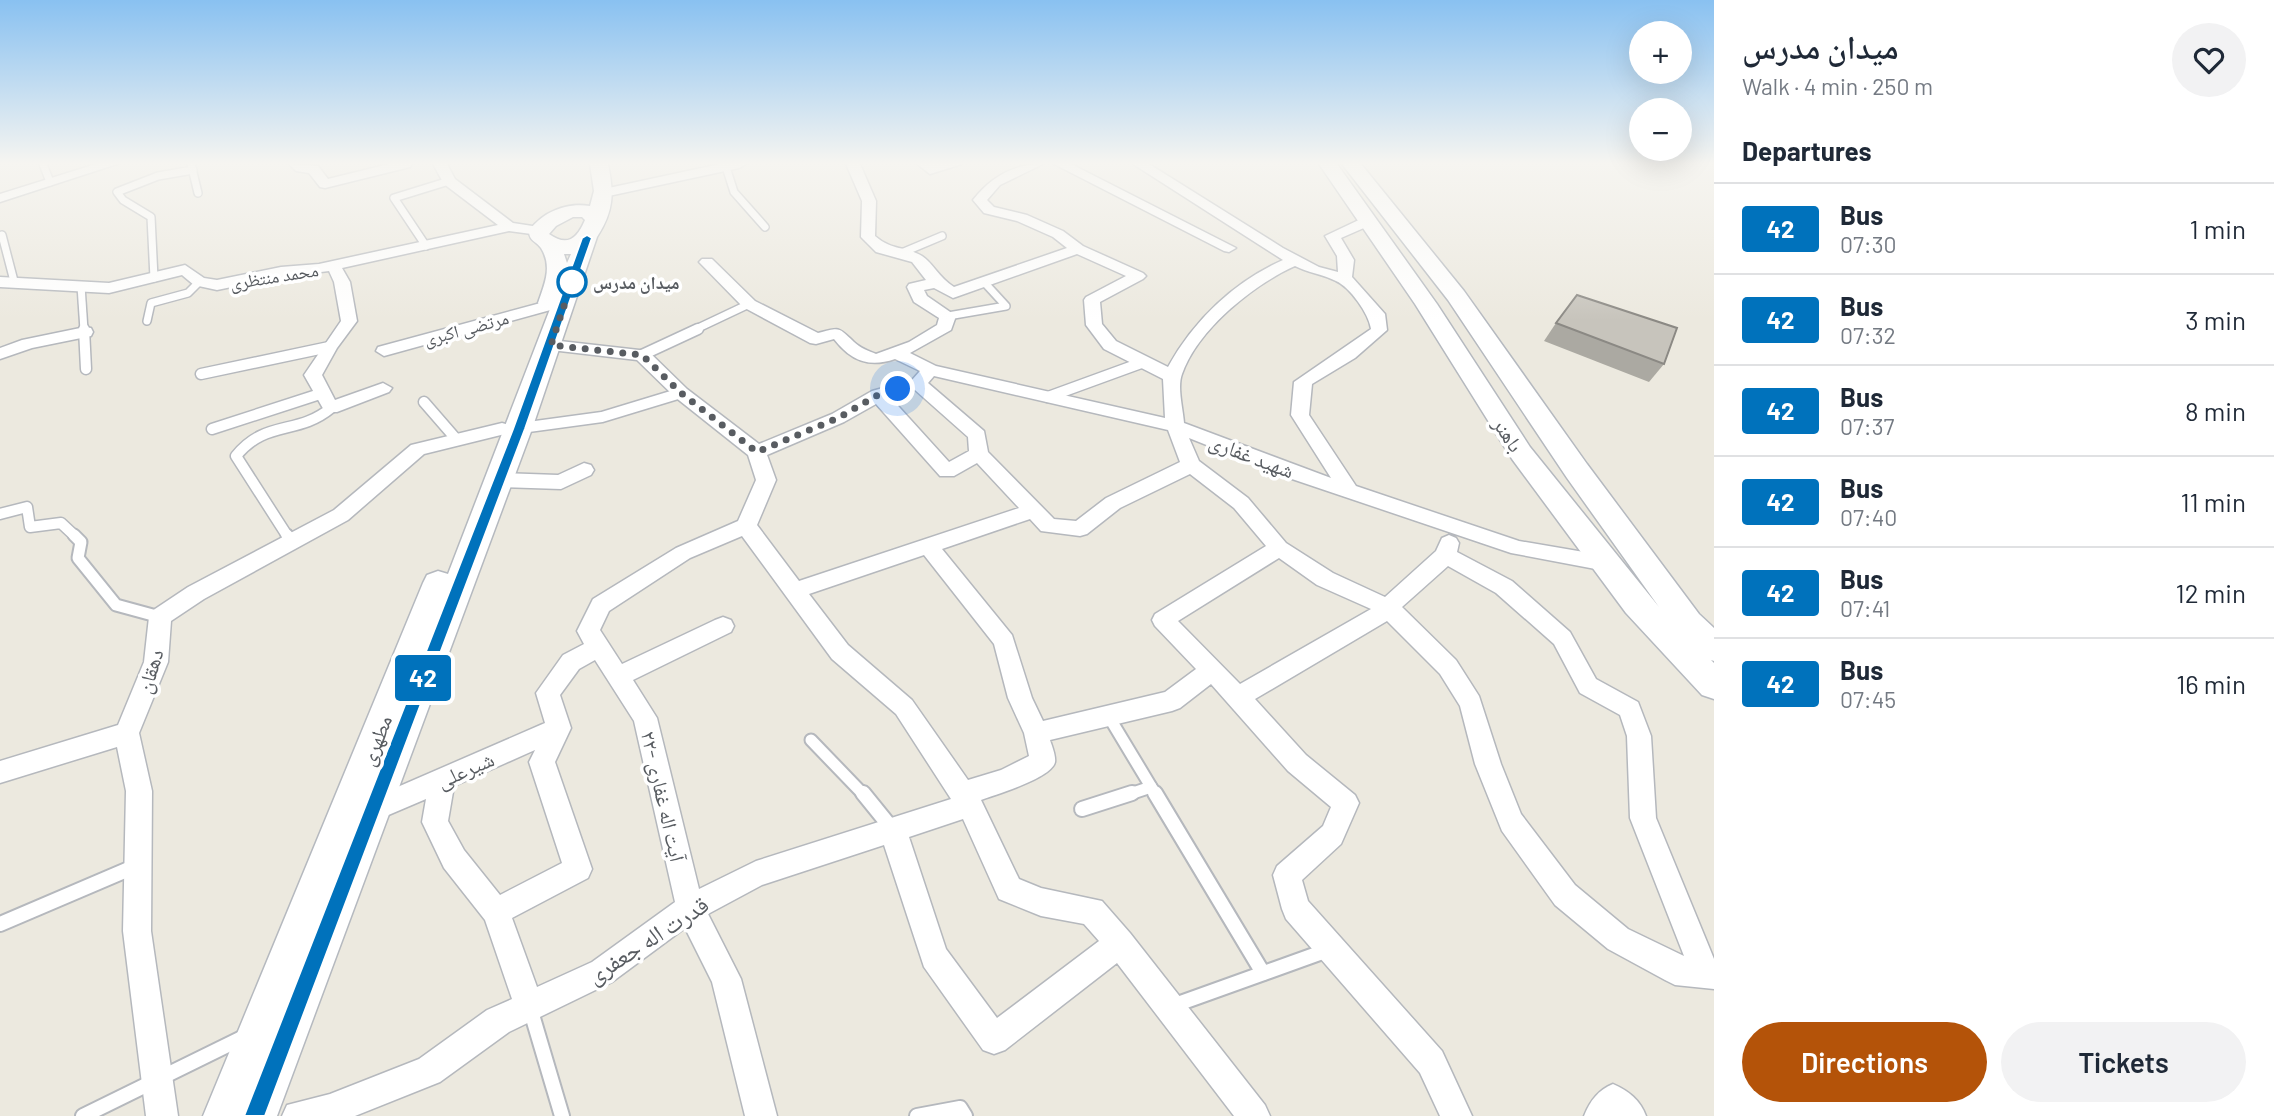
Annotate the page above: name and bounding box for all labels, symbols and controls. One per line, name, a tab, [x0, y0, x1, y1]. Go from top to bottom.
map controls	[1629, 21, 1692, 161]
button: +	[1629, 21, 1692, 84]
button: heart	[2172, 23, 2246, 97]
text: میدان مدرس	[1742, 26, 1899, 66]
text: Walk · 4 min · 250 m	[1742, 72, 1933, 100]
button: −	[1629, 98, 1692, 161]
text: Departures	[1742, 135, 1872, 166]
text: Bus	[1840, 199, 1883, 230]
text: 1 min	[2190, 213, 2246, 244]
text: 42	[1767, 214, 1794, 243]
text: 07:30	[1840, 230, 1897, 258]
street label: محمد منتظری	[228, 258, 320, 295]
marker: میدان مدرس	[557, 267, 587, 297]
place label: میدان مدرس	[593, 271, 679, 294]
text: Bus	[1840, 290, 1883, 321]
text: 3 min	[2185, 304, 2246, 335]
text: 42	[1767, 305, 1794, 334]
street label: مرتضی اکبری	[421, 306, 511, 351]
text: 07:32	[1840, 321, 1896, 349]
your location	[880, 371, 915, 406]
text: Bus	[1840, 381, 1883, 412]
text: 8 min	[2185, 395, 2246, 426]
text: 42	[1767, 396, 1794, 425]
street label: باهنر	[1488, 411, 1529, 456]
text: 07:37	[1840, 412, 1894, 440]
street label: شهید غفاری	[1206, 427, 1298, 483]
text: Bus	[1840, 472, 1883, 503]
text: 11 min	[2180, 486, 2246, 517]
text: 42	[1767, 487, 1794, 516]
text: 07:40	[1840, 503, 1897, 531]
text: Bus	[1840, 563, 1883, 594]
text: 12 min	[2176, 577, 2246, 608]
text: 42	[1767, 578, 1794, 607]
text: 07:41	[1840, 594, 1890, 622]
street label: دهقان	[130, 646, 169, 697]
text: Bus	[1840, 654, 1883, 685]
line badge: 42	[392, 655, 454, 701]
text: 42	[409, 663, 437, 692]
text: 16 min	[2176, 668, 2246, 699]
text: 42	[1767, 669, 1794, 698]
text: 07:45	[1840, 685, 1896, 713]
street label: مطهری	[354, 711, 397, 769]
street label: ۲۲- آیت اله غفاری	[636, 728, 691, 865]
street label: شیرعلی	[432, 745, 498, 794]
street label: قدرت اله جعفری	[581, 889, 714, 990]
button: Directions	[1742, 1022, 1987, 1102]
button: Tickets	[2001, 1022, 2246, 1102]

